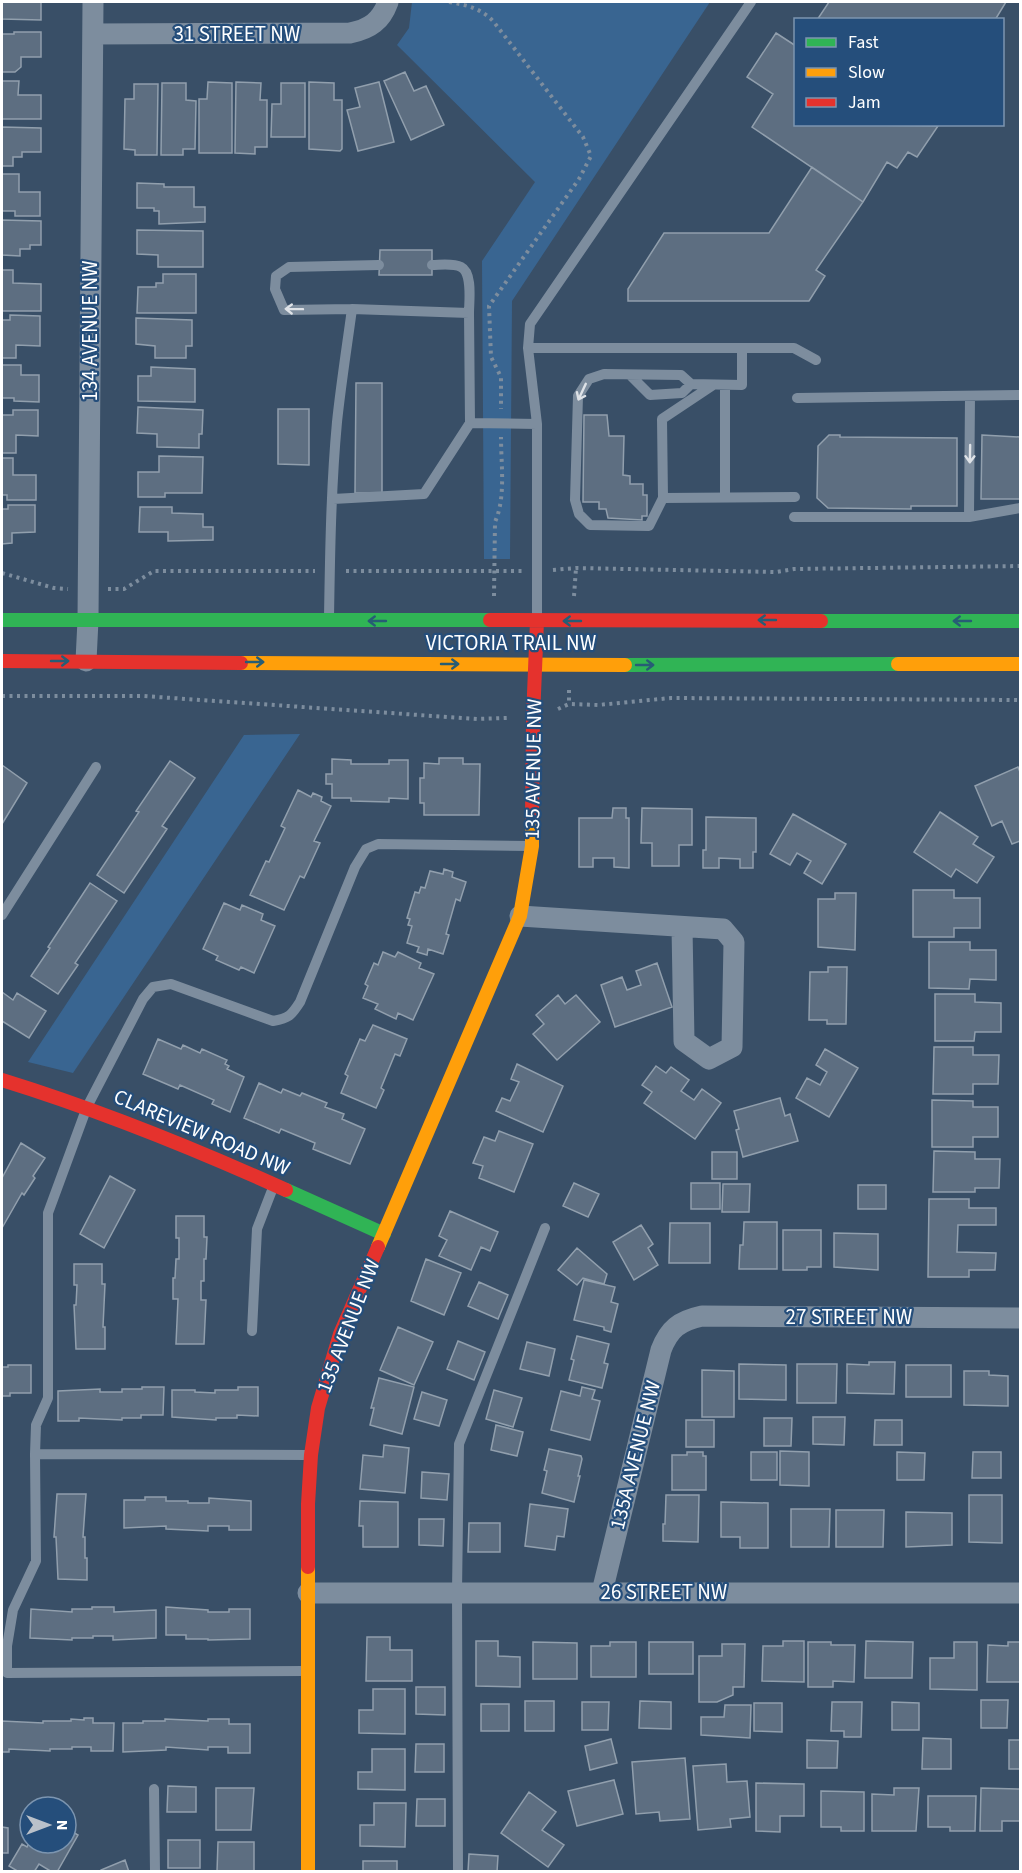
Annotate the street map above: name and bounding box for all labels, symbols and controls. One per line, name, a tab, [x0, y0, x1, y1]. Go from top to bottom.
legend	[794, 18, 1004, 126]
street label: 31 STREET NW	[174, 19, 301, 49]
text: Fast	[848, 30, 879, 55]
text: Slow	[848, 60, 885, 85]
text: Jam	[848, 90, 881, 115]
street label: 134 AVENUE NW	[75, 260, 105, 402]
one-way arrow	[284, 303, 304, 315]
one-way arrow	[576, 383, 587, 401]
one-way arrow	[964, 444, 976, 464]
one-way arrow	[758, 614, 778, 626]
one-way arrow	[563, 615, 583, 627]
one-way arrow	[953, 615, 973, 627]
one-way arrow	[368, 616, 388, 627]
street label: VICTORIA TRAIL NW	[426, 628, 597, 658]
one-way arrow	[49, 655, 69, 667]
one-way arrow	[244, 656, 264, 668]
one-way arrow	[439, 658, 459, 669]
one-way arrow	[634, 659, 654, 671]
street label: 135 AVENUE NW	[517, 698, 549, 840]
street label: CLAREVIEW ROAD NW	[109, 1081, 295, 1183]
street label: 135 AVENUE NW	[309, 1254, 387, 1397]
street label: 27 STREET NW	[786, 1302, 913, 1332]
street label: 135A AVENUE NW	[602, 1377, 668, 1533]
street label: 26 STREET NW	[601, 1577, 728, 1607]
north arrow	[18, 1795, 78, 1855]
text: N	[51, 1820, 73, 1830]

